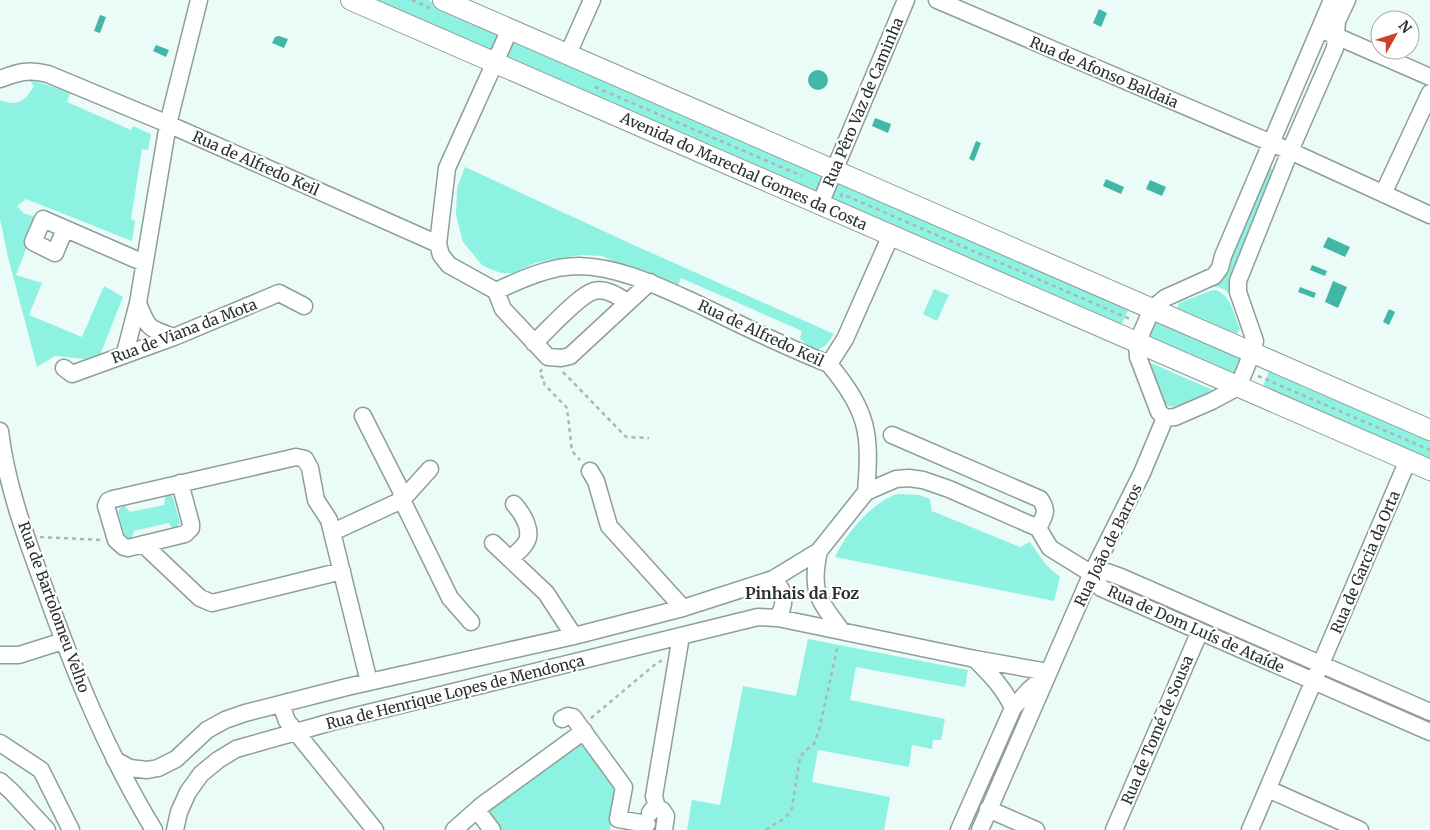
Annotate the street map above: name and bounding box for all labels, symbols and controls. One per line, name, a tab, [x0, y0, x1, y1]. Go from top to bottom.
north arrow	[1370, 10, 1420, 60]
street label: Rua Pêro Vaz de Caminha	[819, 14, 907, 190]
text: N	[1395, 17, 1416, 37]
street label: Rua de Afonso Baldaia	[1027, 32, 1181, 112]
street label: Avenida do Marechal Gomes da Costa	[617, 107, 870, 234]
street label: Rua de Alfredo Keil	[190, 127, 323, 200]
street label: Rua de Viana da Mota	[109, 294, 259, 368]
street label: Rua de Alfredo Keil	[695, 296, 827, 371]
street label: Rua João de Barros	[1070, 481, 1146, 609]
street label: Rua de Garcia da Orta	[1326, 488, 1404, 636]
street label: Rua de Bartolomeu Velho	[14, 519, 94, 695]
street label: Rua de Dom Luís de Ataíde	[1105, 581, 1287, 677]
district label: Pinhais da Foz	[745, 583, 859, 603]
street label: Rua de Henrique Lopes de Mendonça	[324, 651, 586, 733]
street label: Rua de Tomé de Sousa	[1117, 653, 1197, 807]

